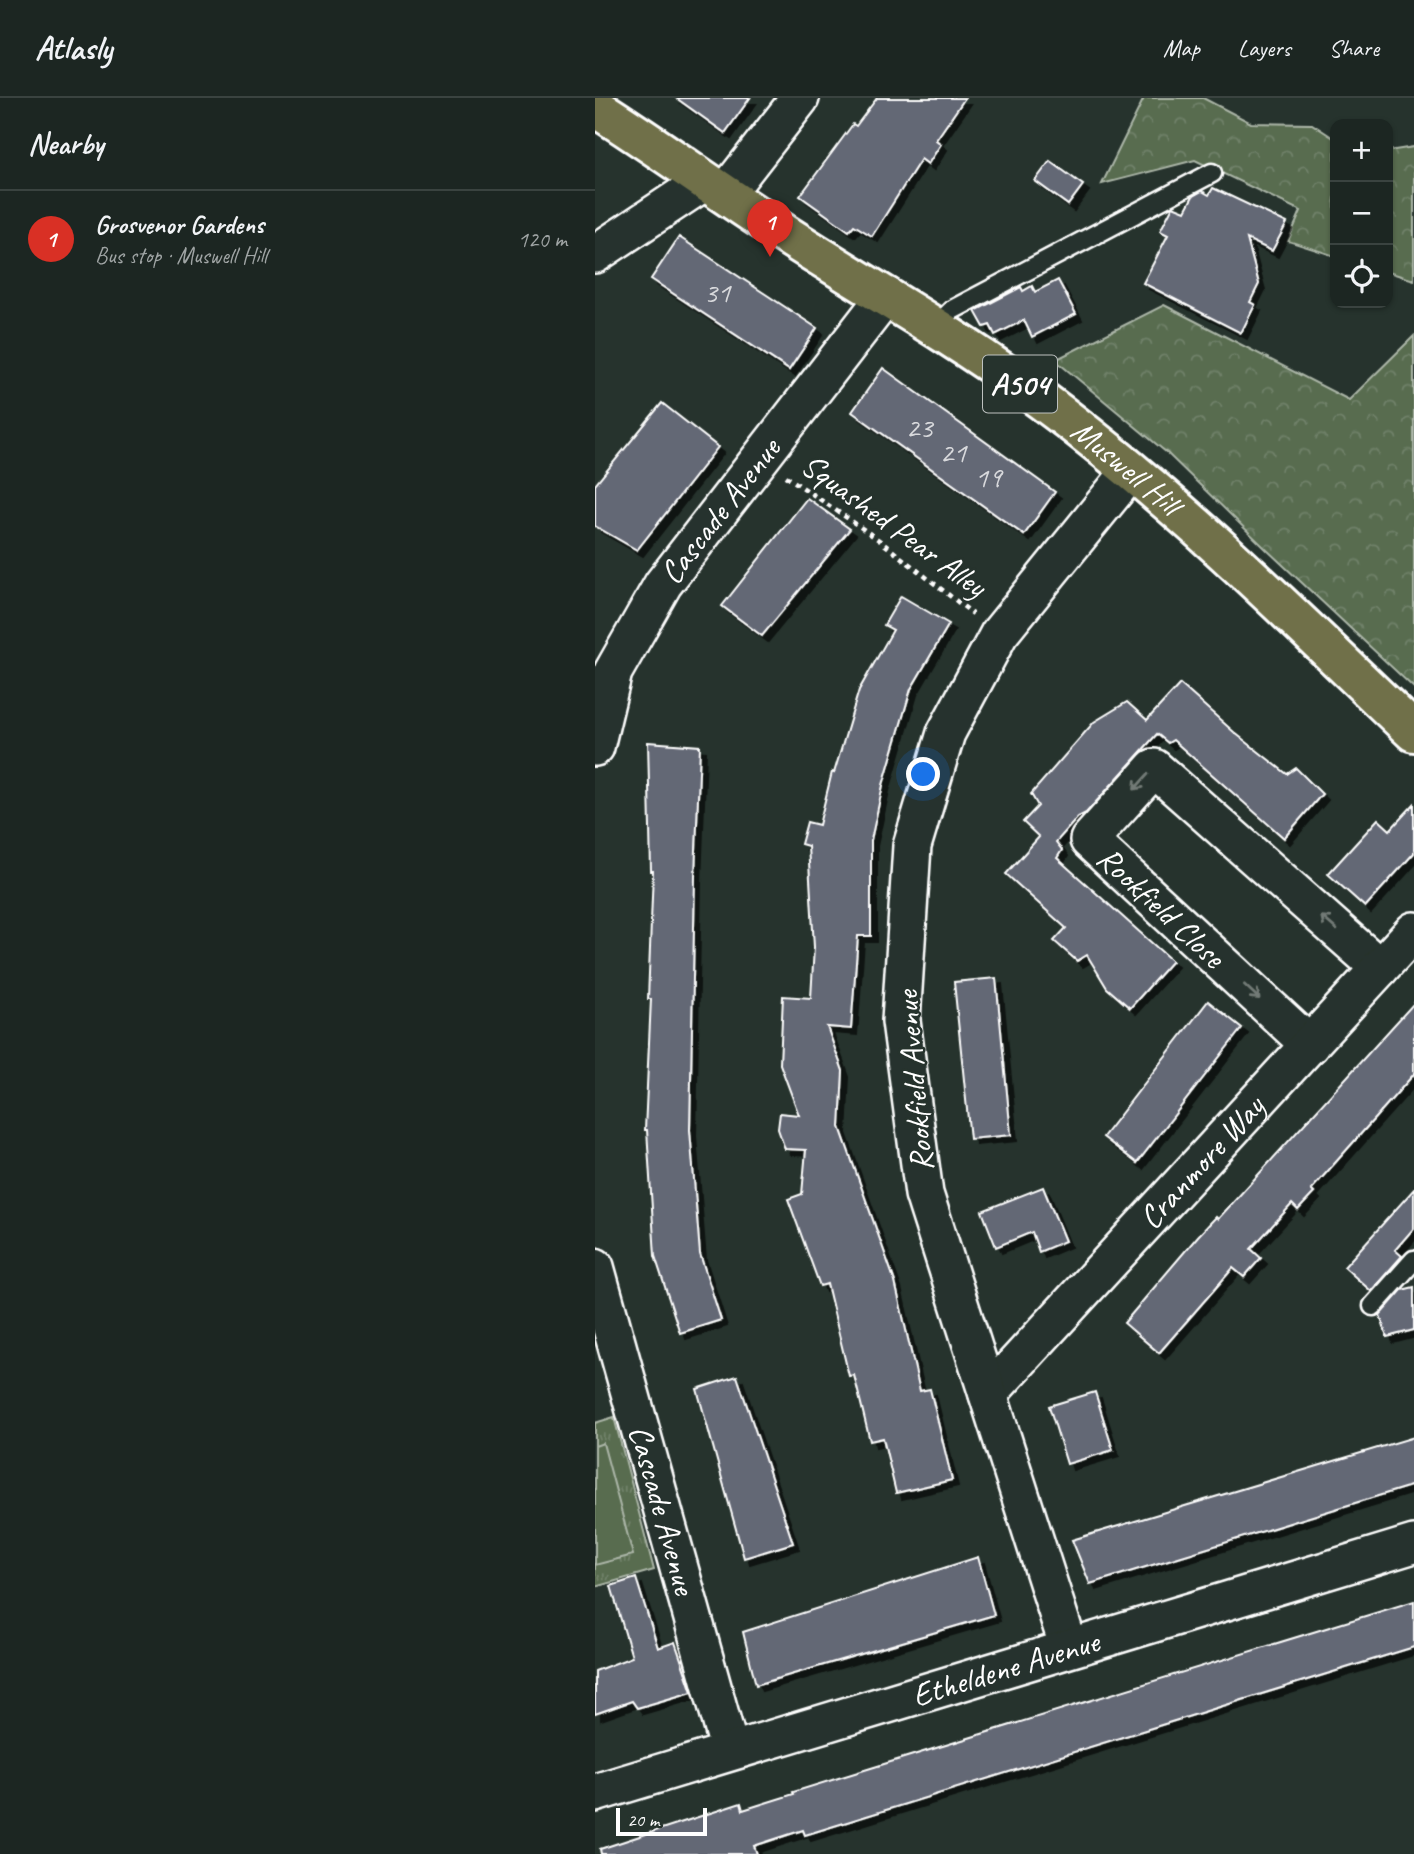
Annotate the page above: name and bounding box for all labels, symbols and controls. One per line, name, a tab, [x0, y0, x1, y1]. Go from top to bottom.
text: Atlasly	[35, 27, 112, 69]
text: Map	[1163, 33, 1200, 63]
text: Layers	[1238, 33, 1291, 63]
text: Share	[1329, 33, 1379, 63]
map controls	[1330, 119, 1393, 308]
button: +	[1330, 119, 1393, 182]
text: Nearby	[28, 125, 104, 163]
button: −	[1330, 182, 1393, 245]
pin: 1	[747, 199, 793, 257]
text: Grosvenor Gardens	[95, 208, 264, 241]
text: 1	[46, 225, 56, 254]
text: 120 m	[518, 225, 567, 254]
text: Bus stop · Muswell Hill	[95, 241, 267, 270]
button: locate	[1330, 245, 1393, 308]
house number: 31	[704, 273, 732, 311]
road number: A504	[983, 356, 1057, 412]
house number: 23	[906, 408, 935, 446]
street label: Muswell Hill	[1063, 409, 1194, 528]
street label: Cascade Avenue	[650, 427, 791, 592]
house number: 21	[940, 433, 968, 471]
street label: Squashed Pear Alley	[793, 444, 997, 608]
house number: 19	[975, 458, 1004, 496]
your location	[906, 757, 940, 791]
one-way arrow	[1133, 773, 1150, 790]
street label: Rookfield Close	[1088, 837, 1236, 978]
one-way arrow	[1320, 915, 1338, 931]
one-way arrow	[1243, 983, 1260, 1000]
street label: Rookfield Avenue	[885, 987, 943, 1173]
street label: Cranmore Way	[1129, 1085, 1275, 1238]
street label: Cascade Avenue	[619, 1420, 707, 1601]
street label: Etheldene Avenue	[907, 1619, 1106, 1716]
scale bar	[616, 1805, 707, 1837]
text: 20 m	[627, 1808, 659, 1832]

